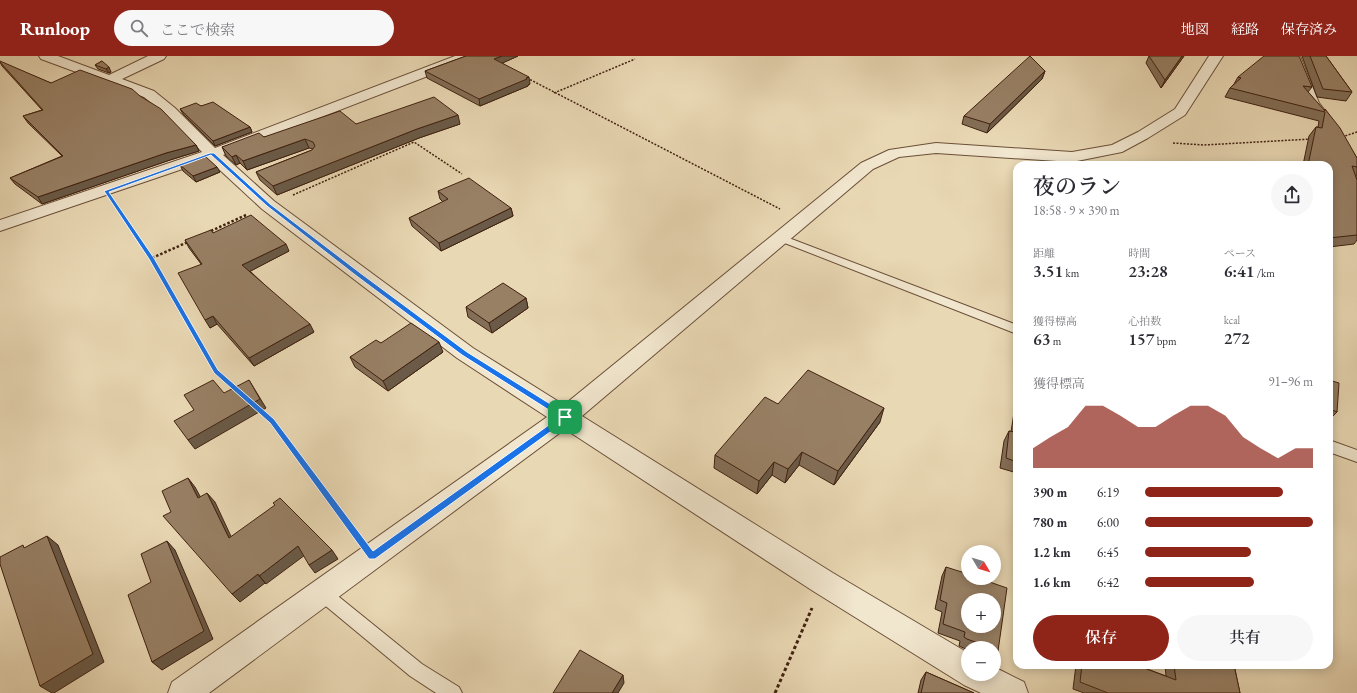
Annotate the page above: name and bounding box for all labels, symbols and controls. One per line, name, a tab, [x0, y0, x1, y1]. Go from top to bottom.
search box	[114, 10, 394, 46]
text: Runloop	[20, 16, 90, 41]
icon: search	[128, 17, 150, 39]
text: ここで検索	[160, 20, 235, 39]
text: 地図	[1181, 20, 1209, 38]
text: 経路	[1231, 20, 1259, 38]
text: 保存済み	[1281, 20, 1337, 38]
text: 夜のラン	[1033, 172, 1121, 201]
button: share	[1271, 174, 1313, 216]
text: 18:58 · 9 × 390 m	[1033, 202, 1120, 219]
text: 距離	[1033, 246, 1055, 260]
text: 時間	[1128, 246, 1150, 260]
text: ペース	[1224, 246, 1256, 260]
text: 3.51	[1033, 260, 1063, 282]
text: 23:28	[1128, 260, 1168, 282]
text: 6:41	[1224, 260, 1254, 282]
text: km	[1063, 266, 1079, 280]
text: /km	[1254, 266, 1275, 280]
text: kcal	[1224, 313, 1240, 327]
text: 獲得標高	[1033, 314, 1077, 328]
text: 心拍数	[1128, 314, 1161, 328]
text: 272	[1224, 327, 1250, 349]
text: 63	[1033, 328, 1050, 350]
text: 157	[1128, 328, 1155, 350]
text: m	[1050, 334, 1061, 348]
text: bpm	[1155, 334, 1177, 348]
text: 91–96 m	[1268, 373, 1313, 390]
text: 獲得標高	[1033, 375, 1085, 392]
pin	[548, 400, 582, 434]
icon: arrive	[554, 406, 576, 428]
text: 390 m	[1033, 484, 1067, 501]
text: 6:19	[1097, 484, 1119, 501]
text: 780 m	[1033, 514, 1067, 531]
text: 6:00	[1097, 514, 1119, 531]
text: 1.2 km	[1033, 544, 1071, 561]
text: 6:45	[1097, 544, 1119, 561]
north arrow	[961, 545, 1001, 585]
map controls	[961, 545, 1001, 681]
text: 1.6 km	[1033, 574, 1071, 591]
text: 6:42	[1097, 574, 1119, 591]
button: +	[961, 593, 1001, 633]
button: 保存	[1033, 615, 1169, 661]
button: 共有	[1177, 615, 1313, 661]
button: −	[961, 641, 1001, 681]

